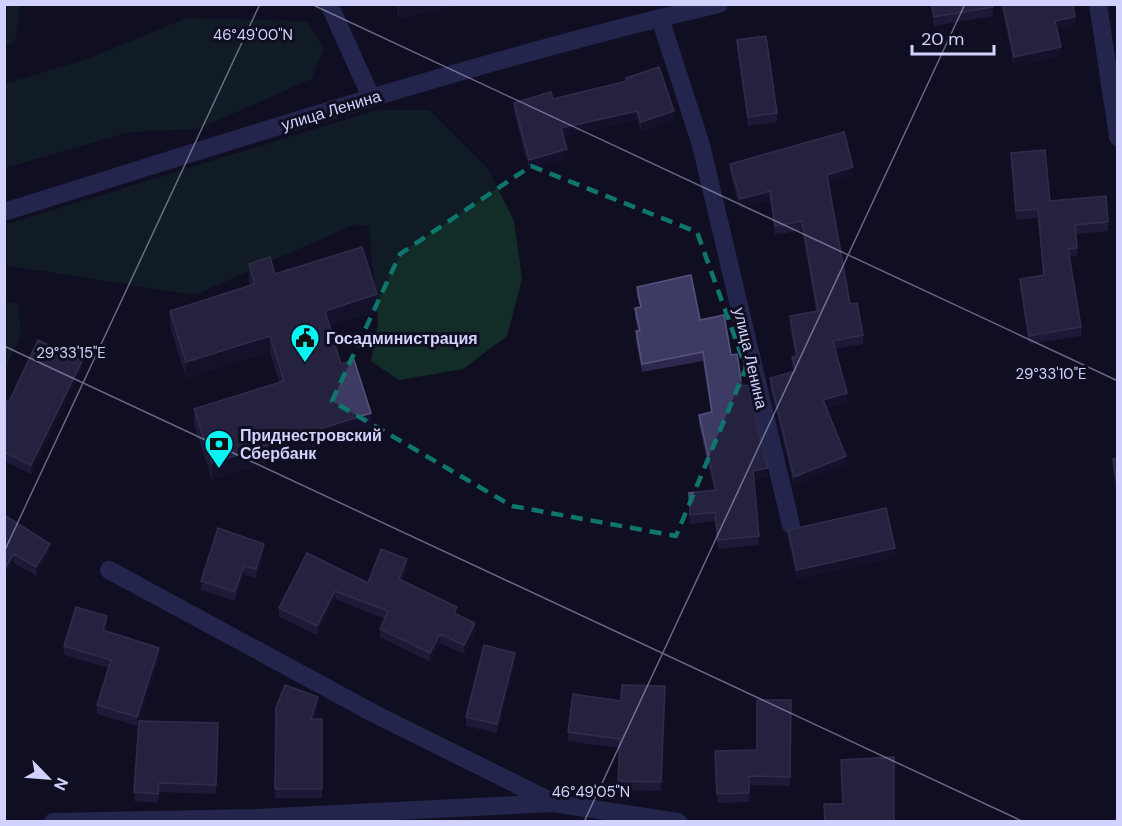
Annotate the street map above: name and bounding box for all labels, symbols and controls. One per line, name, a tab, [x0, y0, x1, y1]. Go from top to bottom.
scale bar	[912, 18, 994, 56]
text: 46°49'00"N	[213, 25, 293, 45]
text: 20 m	[921, 27, 964, 51]
street label: улица Ленина	[279, 85, 384, 136]
street label: улица Ленина	[729, 305, 772, 411]
public building icon: Госадминистрация	[289, 322, 321, 364]
place label: Госадминистрация	[326, 328, 478, 349]
text: 29°33'15"E	[36, 343, 106, 363]
text: 29°33'10"E	[1016, 364, 1086, 384]
place label: Приднестровский Сбербанк	[240, 425, 382, 464]
bank icon: Приднестровский Сбербанк	[203, 428, 235, 470]
north arrow	[18, 748, 78, 808]
text: N	[49, 774, 73, 794]
text: 46°49'05"N	[552, 782, 630, 802]

